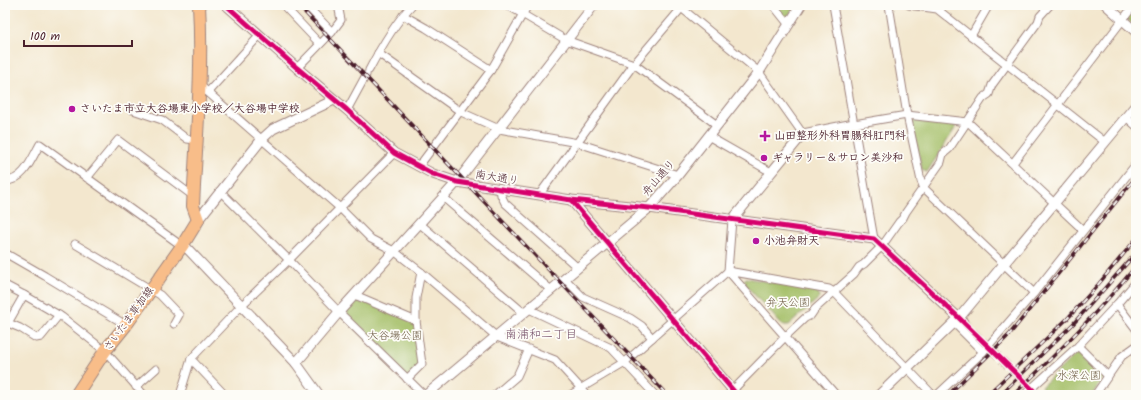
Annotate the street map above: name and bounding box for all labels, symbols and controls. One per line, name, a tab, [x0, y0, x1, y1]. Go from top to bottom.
scale bar	[24, 22, 132, 48]
text: 100 m	[30, 27, 61, 46]
place label: さいたま市立大谷場東小学校／大谷場中学校	[80, 100, 300, 118]
marker: さいたま市立大谷場東小学校／大谷場中学校	[67, 104, 77, 114]
place label: 山田整形外科胃腸科肛門科	[774, 127, 906, 145]
marker: 山田整形外科胃腸科肛門科	[759, 130, 771, 142]
place label: ギャラリー＆サロン美沙和	[772, 149, 903, 167]
marker: ギャラリー＆サロン美沙和	[759, 153, 769, 163]
street label: 舟山通り	[638, 155, 680, 201]
street label: 南大通り	[474, 166, 520, 190]
place label: 小池弁財天	[764, 232, 819, 250]
marker: 小池弁財天	[751, 236, 761, 246]
street label: さいたま草加線	[99, 283, 159, 355]
park label: 弁天公園	[766, 294, 810, 312]
district label: 南浦和二丁目	[505, 325, 577, 344]
park label: 大谷場公園	[368, 327, 423, 345]
park label: 水深公園	[1057, 367, 1101, 385]

